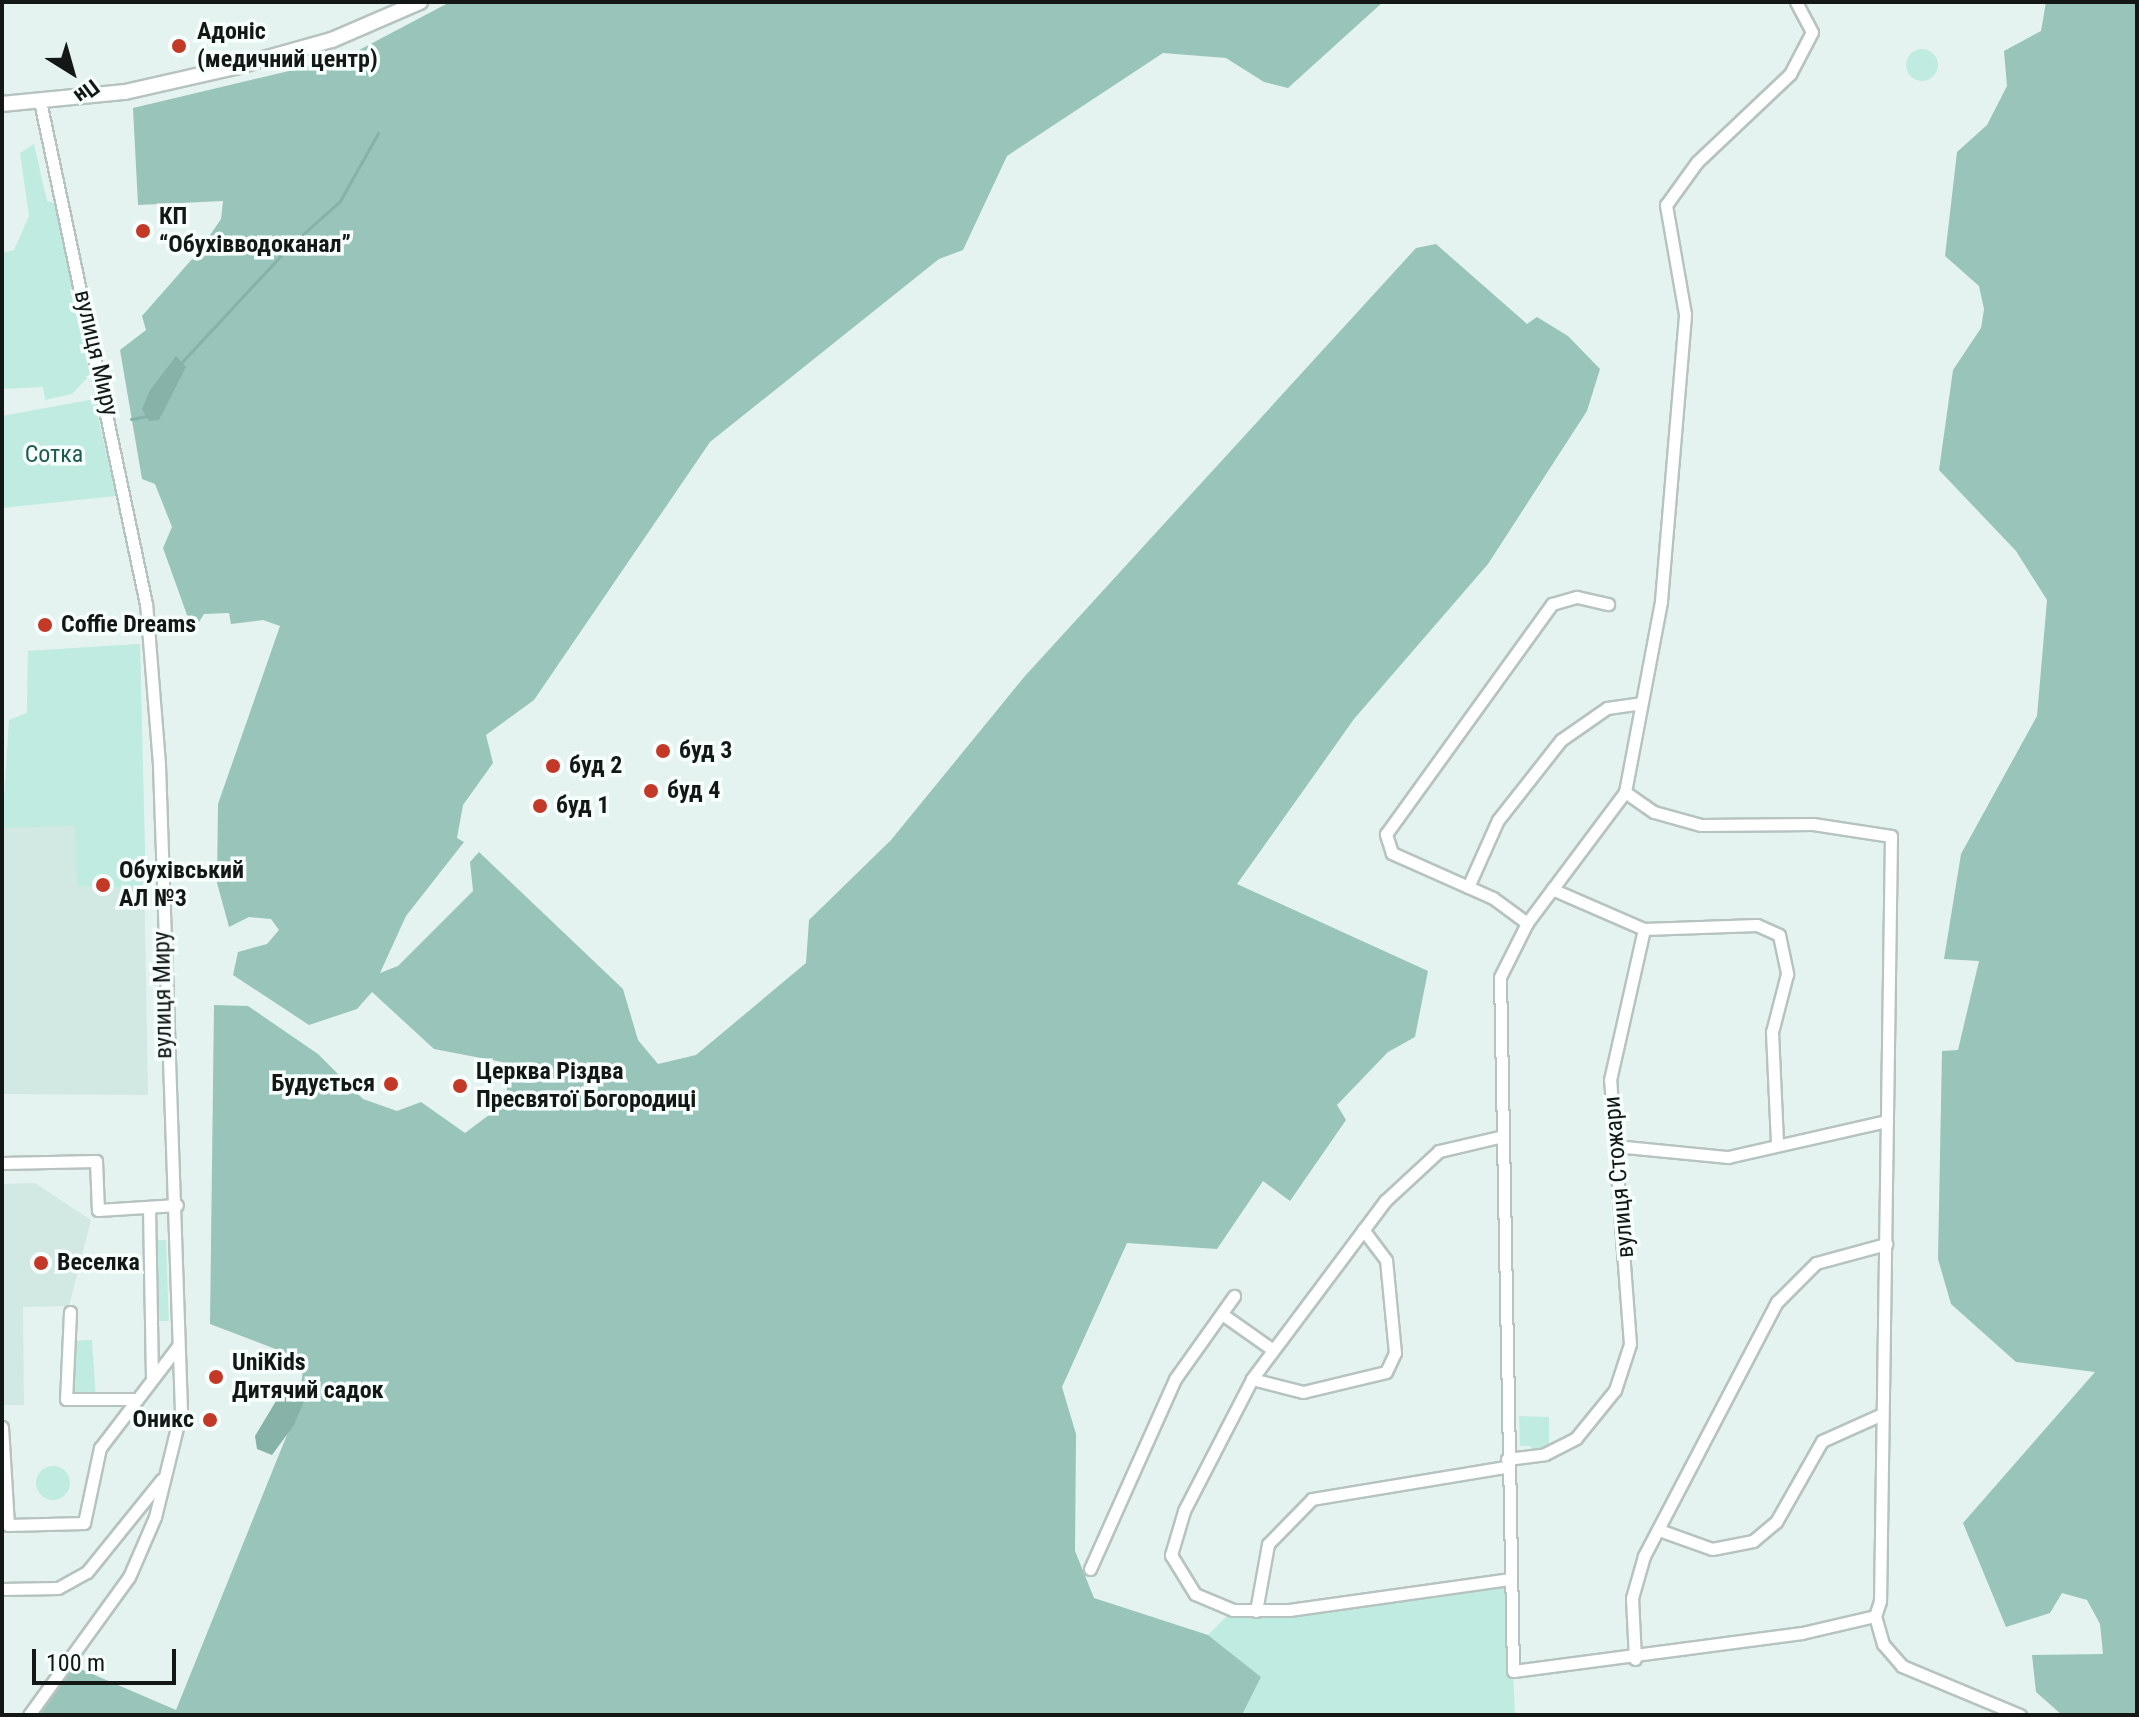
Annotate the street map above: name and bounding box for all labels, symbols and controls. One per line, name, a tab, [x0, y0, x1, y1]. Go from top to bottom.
place label: Адоніс (медичний центр)	[197, 18, 378, 74]
north arrow	[32, 32, 112, 112]
marker: Адоніс (медичний центр)	[168, 35, 190, 57]
text: Пн	[69, 74, 104, 109]
place label: КП “Обухівводоканал”	[159, 203, 351, 259]
marker: КП “Обухівводоканал”	[134, 222, 152, 240]
street label: вулиця Миру	[68, 287, 124, 419]
park label: Сотка	[25, 441, 83, 469]
place label: Coffie Dreams	[61, 611, 196, 639]
marker: Coffie Dreams	[36, 616, 54, 634]
place label: буд 3	[679, 737, 732, 765]
marker: буд 3	[654, 742, 672, 760]
place label: буд 2	[569, 752, 622, 780]
marker: буд 2	[544, 757, 562, 775]
place label: буд 4	[667, 777, 720, 805]
marker: буд 4	[642, 782, 660, 800]
place label: буд 1	[556, 792, 609, 820]
marker: буд 1	[531, 797, 549, 815]
place label: Обухівський АЛ №3	[119, 857, 244, 913]
marker: Обухівський АЛ №3	[94, 876, 112, 894]
street label: вулиця Миру	[147, 931, 179, 1059]
place label: Церква Різдва Пресвятої Богородиці	[476, 1058, 696, 1114]
place label: Будується	[271, 1070, 375, 1098]
marker: Будується	[382, 1075, 400, 1093]
marker: Церква Різдва Пресвятої Богородиці	[451, 1077, 469, 1095]
street label: вулиця Стожари	[1598, 1095, 1640, 1259]
place label: Веселка	[57, 1249, 140, 1277]
marker: Веселка	[32, 1254, 50, 1272]
place label: UniKids Дитячий садок	[232, 1349, 384, 1405]
marker: UniKids Дитячий садок	[207, 1368, 225, 1386]
place label: Оникс	[133, 1406, 194, 1434]
marker: Оникс	[201, 1411, 219, 1429]
scale bar	[36, 1633, 180, 1683]
text: 100 m	[46, 1649, 105, 1677]

